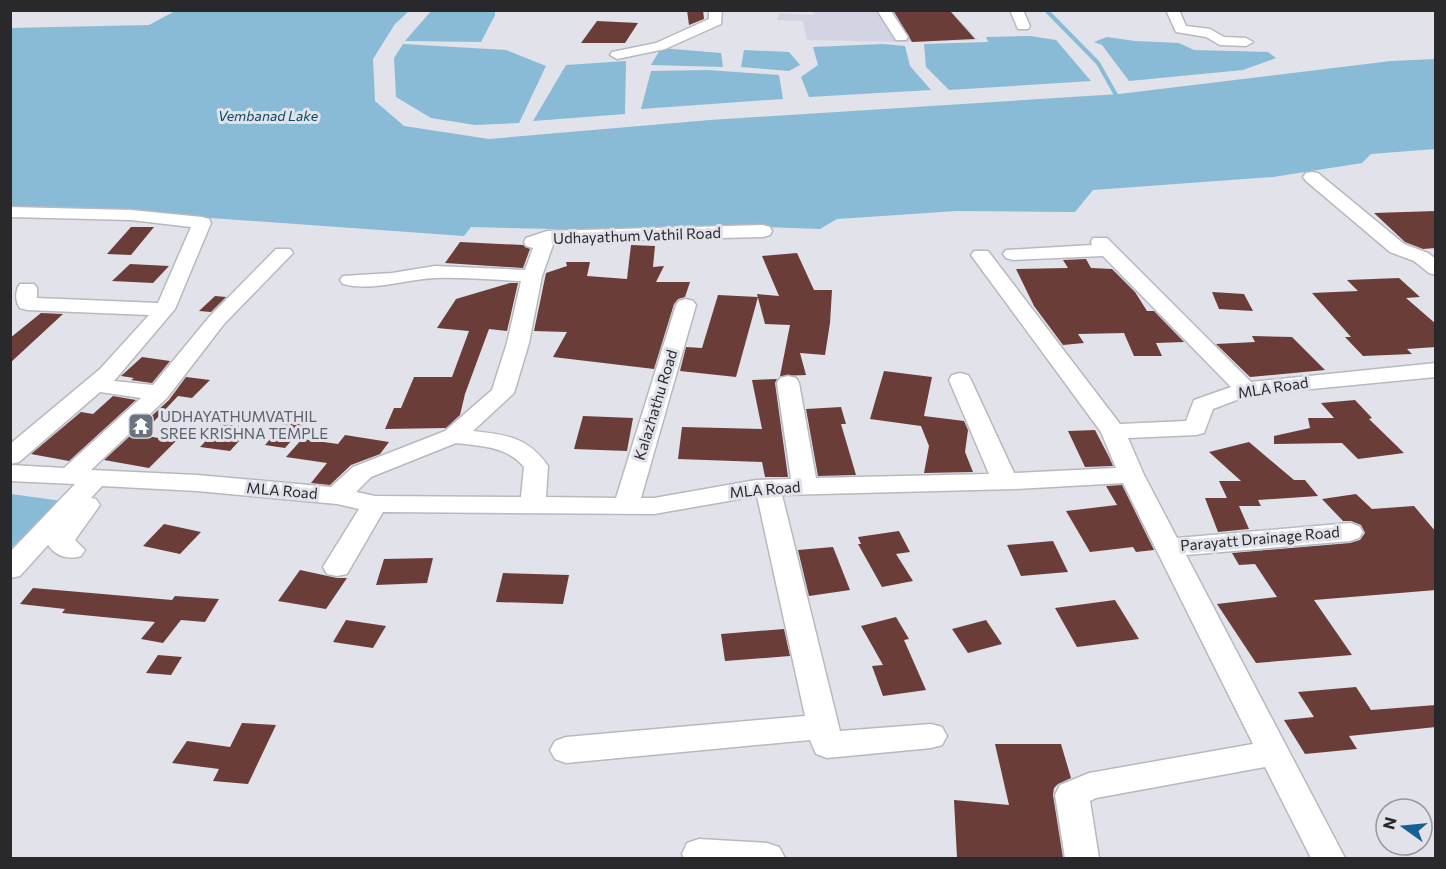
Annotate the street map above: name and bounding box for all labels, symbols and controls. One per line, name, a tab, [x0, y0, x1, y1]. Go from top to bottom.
water label: Vembanad Lake	[218, 107, 319, 124]
street label: Udhayathum Vathil Road	[553, 223, 721, 247]
street label: Kalazhathu Road	[630, 347, 680, 462]
street label: MLA Road	[1236, 373, 1309, 401]
place label: UDHAYATHUMVATHIL SREE KRISHNA TEMPLE	[160, 407, 328, 442]
temple icon: UDHAYATHUMVATHIL SREE KRISHNA TEMPLE	[126, 411, 156, 441]
street label: MLA Road	[729, 477, 801, 501]
street label: MLA Road	[246, 478, 318, 502]
street label: Parayatt Drainage Road	[1179, 522, 1341, 554]
north arrow	[1374, 797, 1434, 857]
text: N	[1378, 815, 1400, 831]

